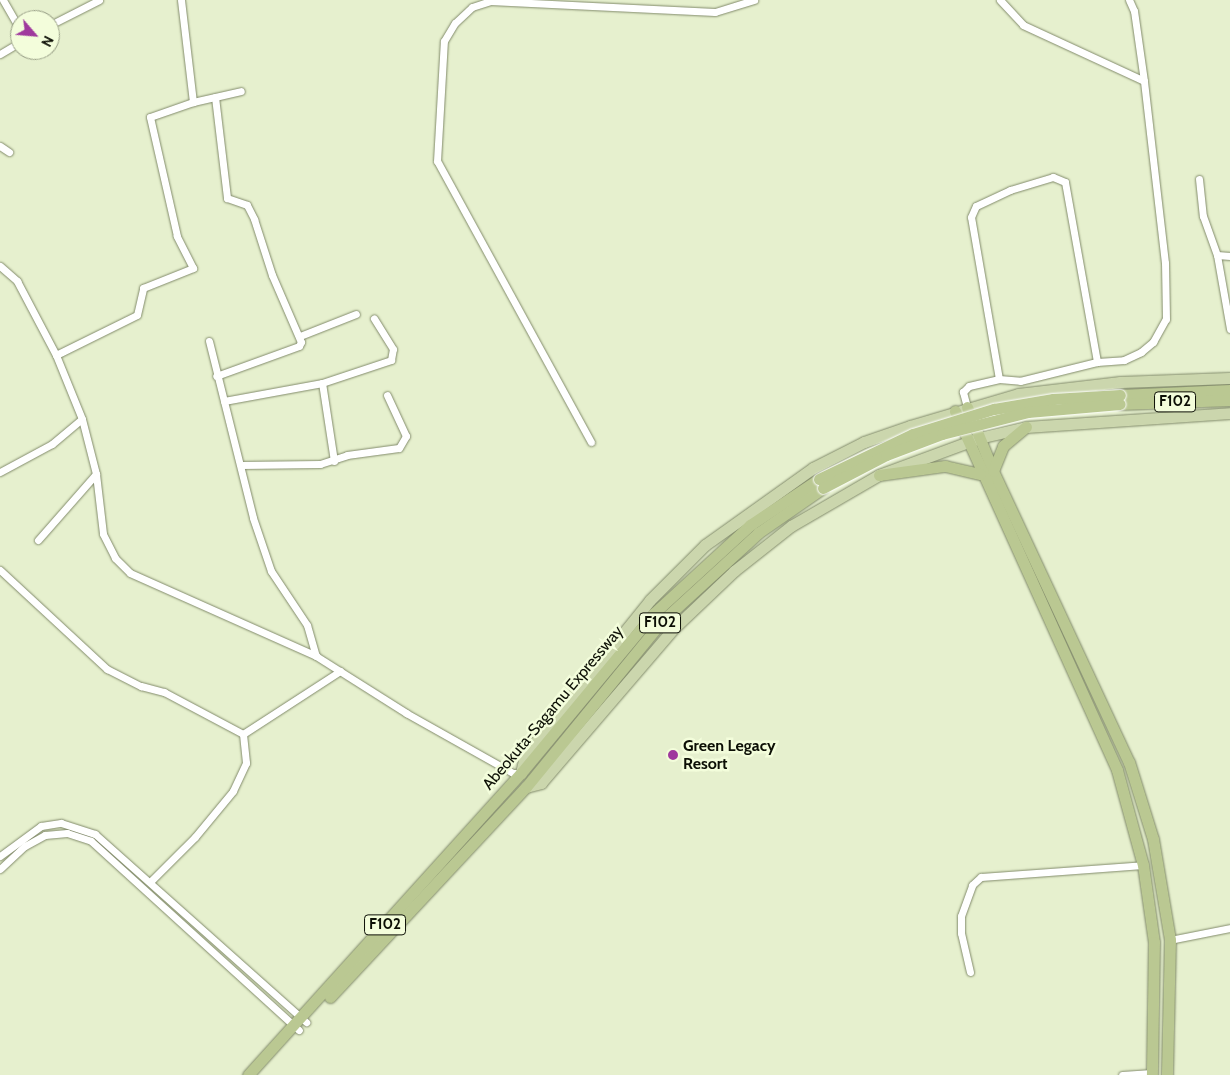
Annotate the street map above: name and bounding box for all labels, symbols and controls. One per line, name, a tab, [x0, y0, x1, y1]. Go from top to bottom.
north arrow	[10, 10, 60, 60]
text: N	[37, 33, 58, 50]
road number: F102	[1154, 390, 1196, 414]
road number: F102	[639, 610, 681, 636]
street label: Abeokuta-Sagamu Expressway	[479, 622, 627, 794]
place label: Green Legacy Resort	[683, 736, 776, 774]
marker: Green Legacy Resort	[667, 749, 679, 761]
road number: F102	[364, 912, 406, 938]

